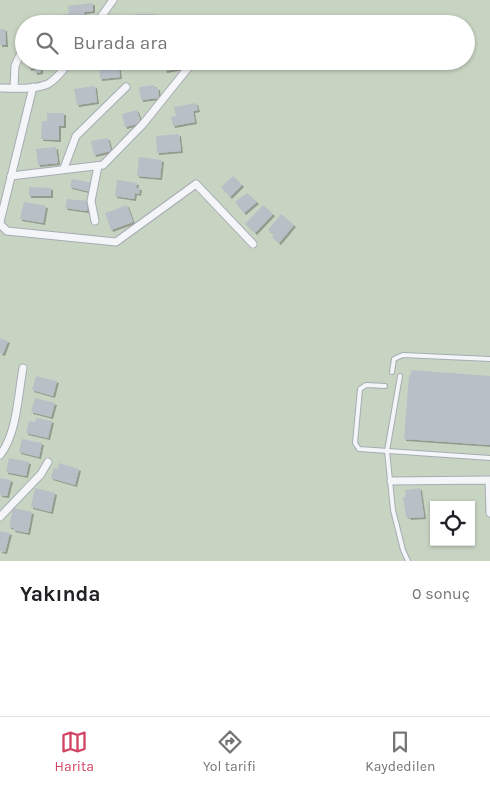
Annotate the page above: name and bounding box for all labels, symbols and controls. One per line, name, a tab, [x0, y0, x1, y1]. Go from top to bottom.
search box	[15, 15, 475, 70]
icon: search	[33, 29, 61, 57]
text: Burada ara	[73, 32, 168, 54]
map controls	[430, 501, 475, 546]
button: locate	[430, 501, 475, 546]
text: Yakında	[20, 582, 101, 606]
text: 0 sonuç	[412, 584, 470, 603]
tab: Harita	[55, 728, 94, 775]
tab: Yol tarifi	[203, 728, 256, 775]
tab: Kaydedilen	[365, 728, 435, 775]

